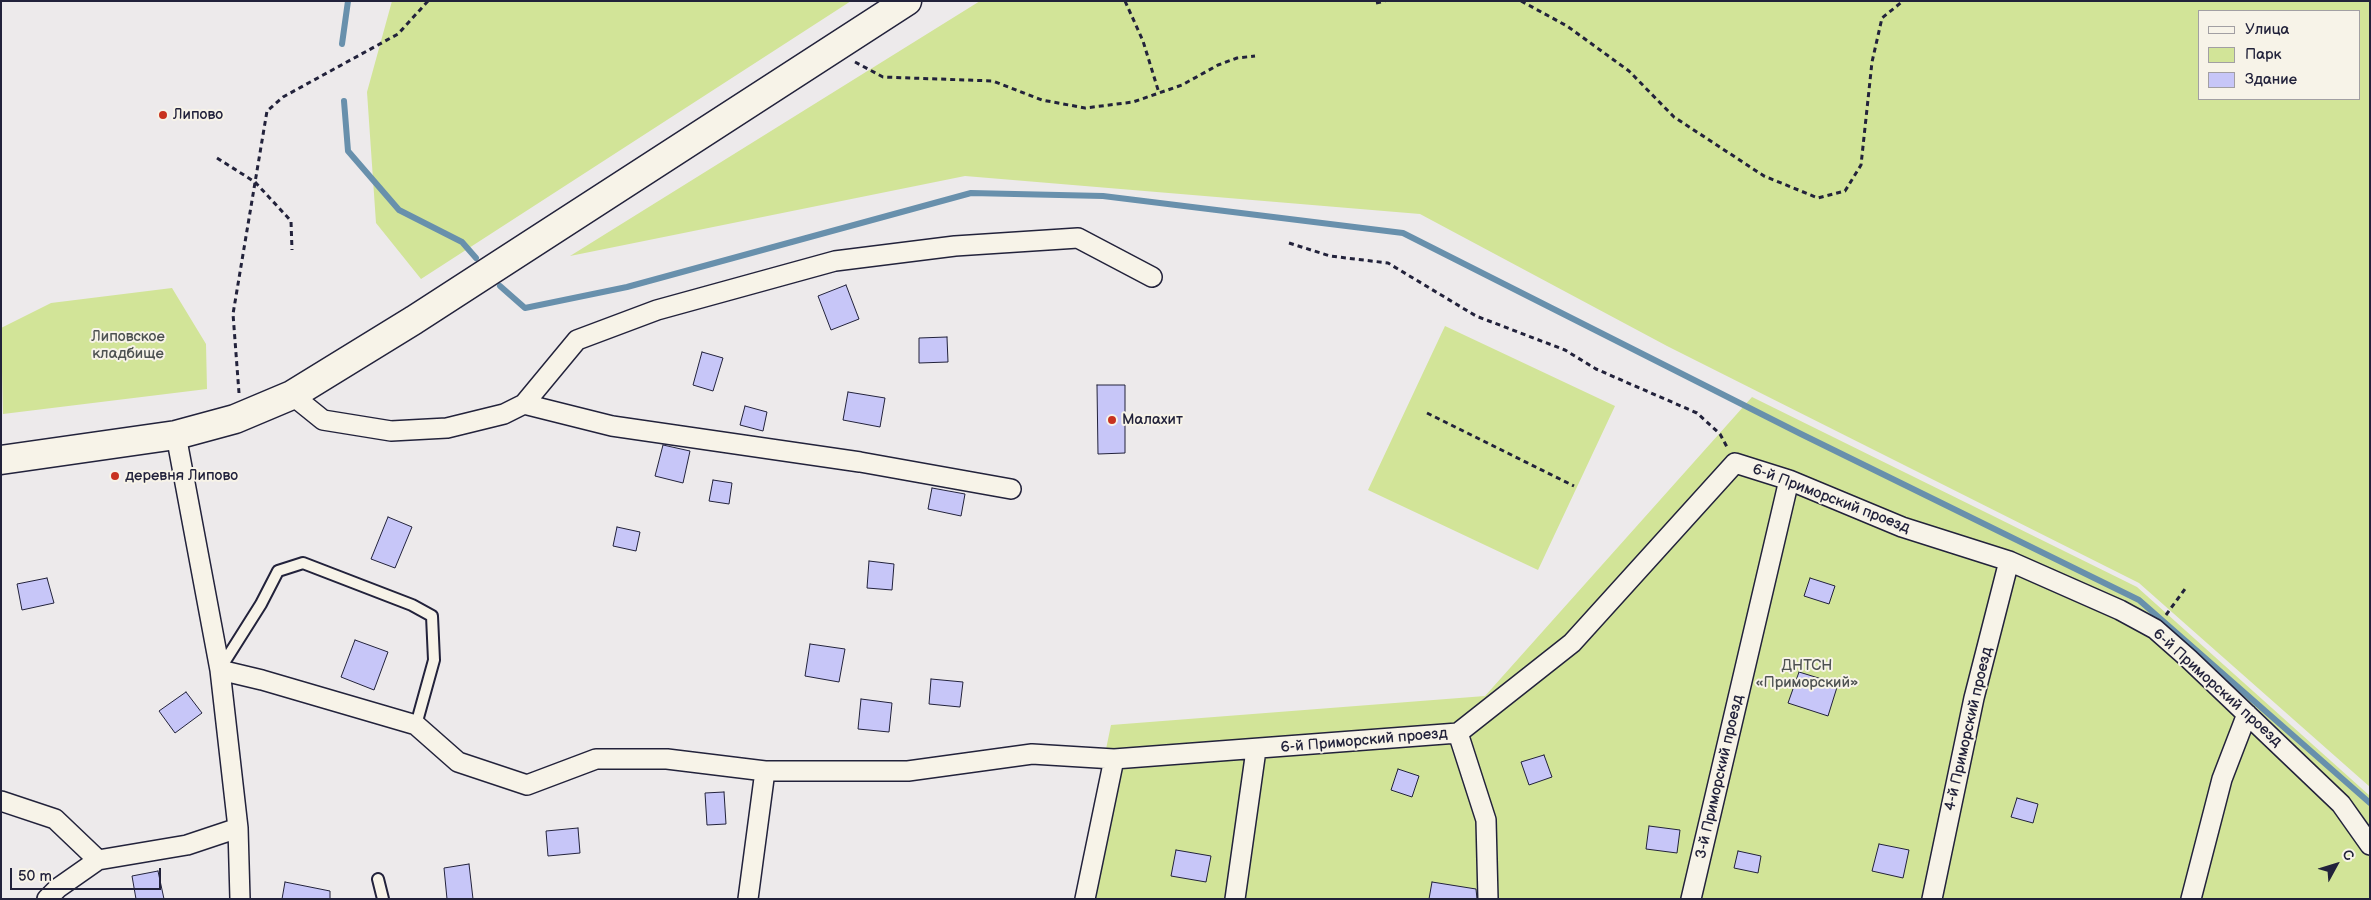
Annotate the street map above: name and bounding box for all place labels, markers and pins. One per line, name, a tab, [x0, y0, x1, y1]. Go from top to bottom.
place label: Липово	[173, 106, 223, 124]
marker: Липово	[157, 109, 169, 121]
place label: Малахит	[1122, 411, 1183, 429]
marker: Малахит	[1106, 414, 1118, 426]
place label: деревня Липово	[125, 467, 238, 485]
marker: деревня Липово	[109, 470, 121, 482]

